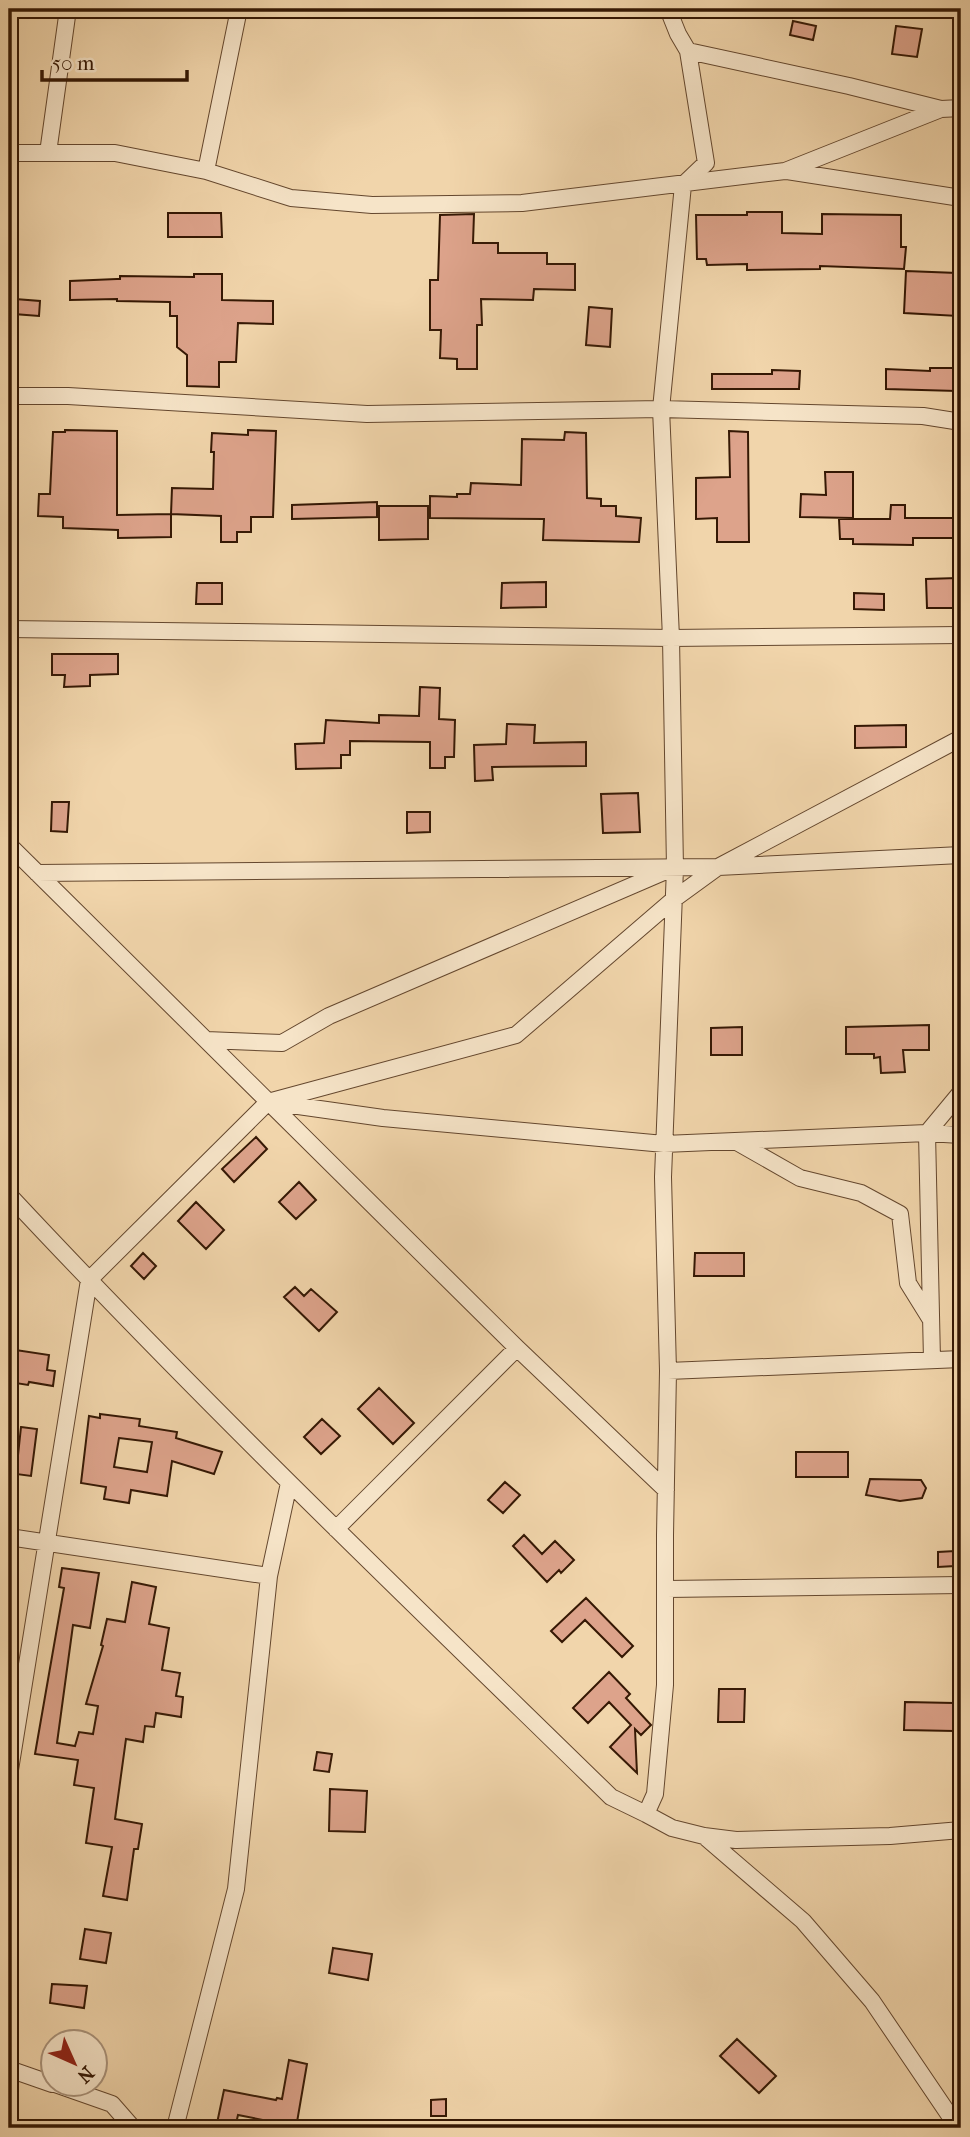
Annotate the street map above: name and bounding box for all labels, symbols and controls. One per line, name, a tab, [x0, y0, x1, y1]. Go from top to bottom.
scale bar	[42, 38, 187, 82]
text: 50 m	[52, 51, 95, 75]
north arrow	[38, 2028, 108, 2098]
text: N	[72, 2061, 98, 2088]

